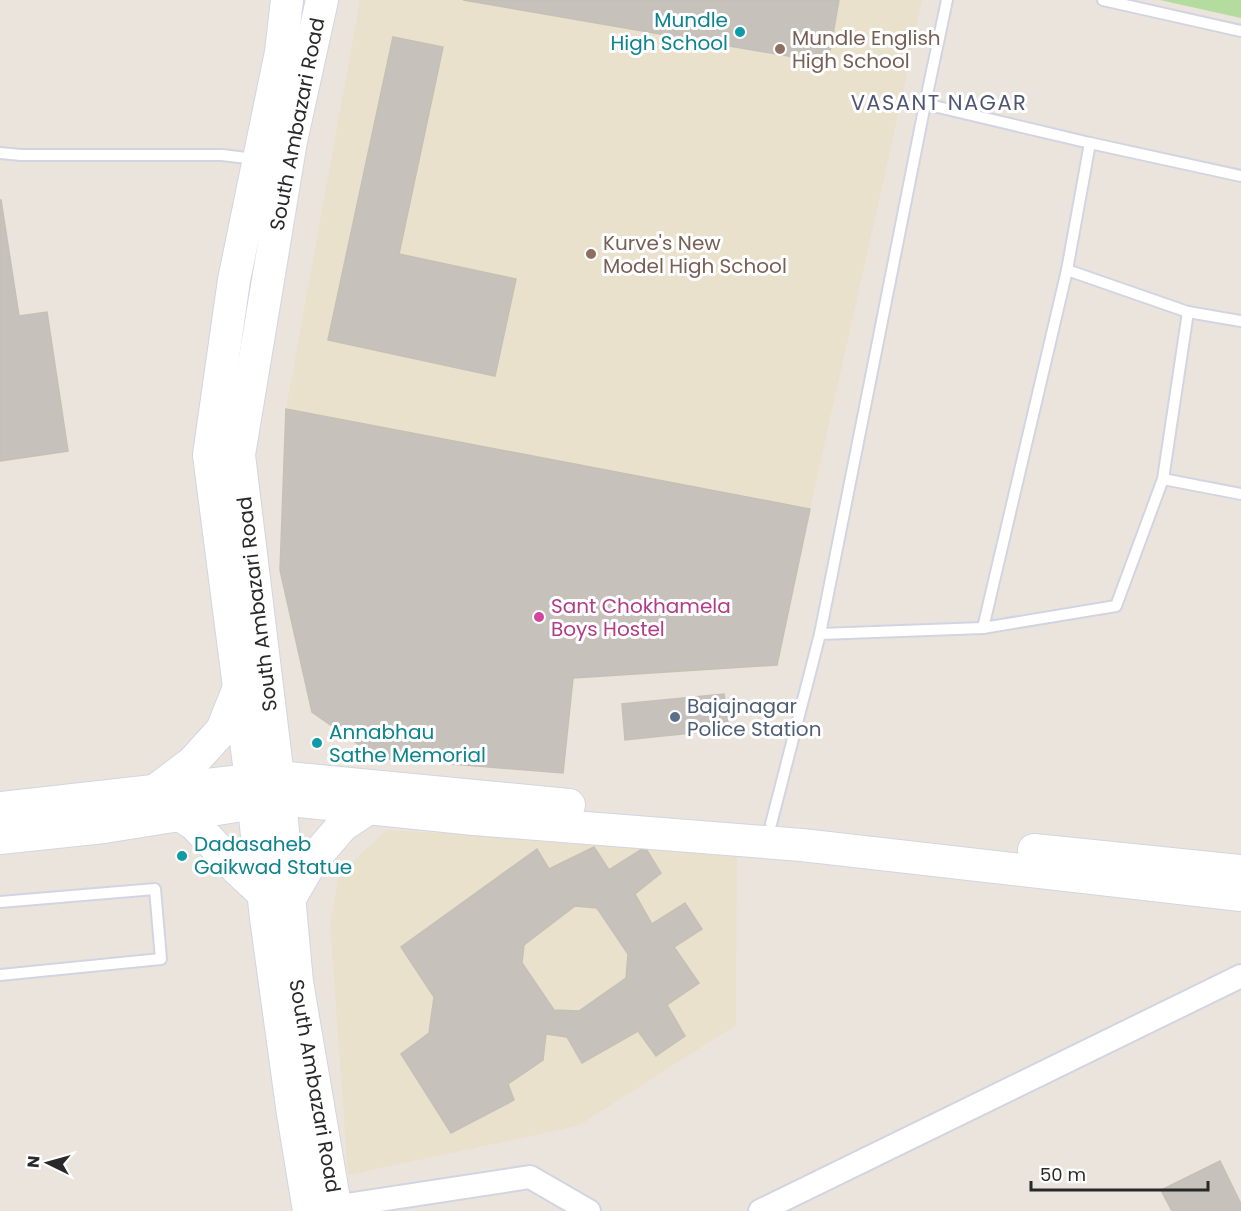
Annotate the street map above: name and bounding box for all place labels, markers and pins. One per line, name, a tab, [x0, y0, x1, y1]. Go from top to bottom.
place label: Mundle High School	[610, 6, 728, 57]
place label: Mundle English High School	[792, 24, 941, 75]
marker: Mundle High School	[733, 25, 747, 39]
marker: Mundle English High School	[773, 42, 787, 56]
place label: Kurve's New Model High School	[603, 229, 787, 280]
marker: Kurve's New Model High School	[584, 247, 598, 261]
place label: Sant Chokhamela Boys Hostel	[551, 592, 731, 643]
marker: Sant Chokhamela Boys Hostel	[532, 610, 546, 624]
place label: Bajajnagar Police Station	[687, 692, 821, 743]
marker: Bajajnagar Police Station	[668, 710, 682, 724]
place label: Annabhau Sathe Memorial	[329, 718, 486, 769]
marker: Annabhau Sathe Memorial	[310, 736, 324, 750]
place label: Dadasaheb Gaikwad Statue	[194, 830, 352, 881]
marker: Dadasaheb Gaikwad Statue	[175, 849, 189, 863]

